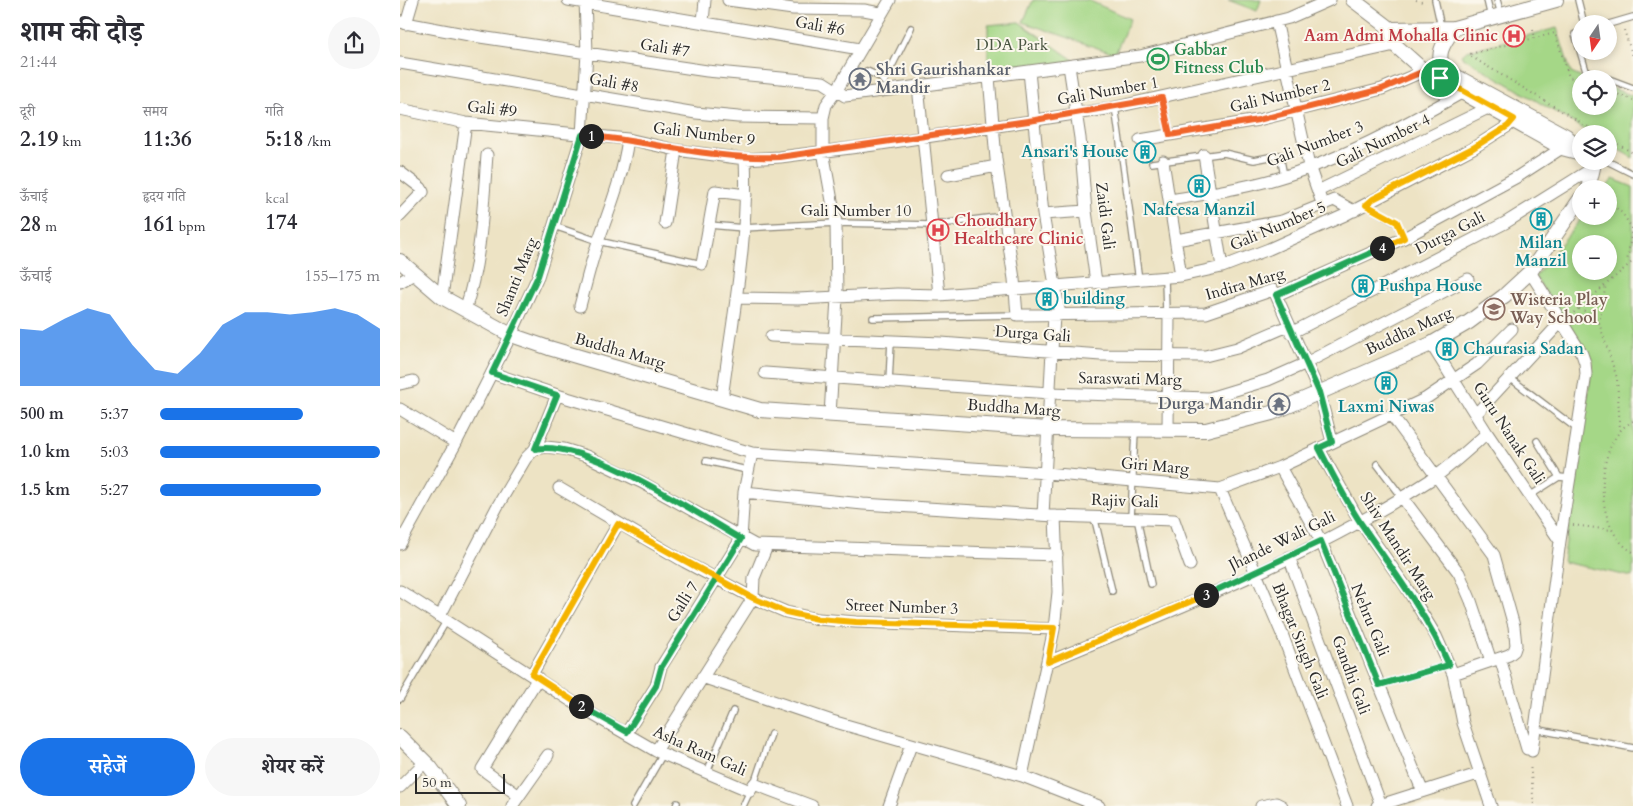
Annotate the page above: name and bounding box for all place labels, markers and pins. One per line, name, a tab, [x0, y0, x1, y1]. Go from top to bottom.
hospital icon: Aam Admi Mohalla Clinic	[1502, 24, 1526, 48]
place label: Aam Admi Mohalla Clinic	[1304, 25, 1498, 47]
place label: Gabbar Fitness Club	[1174, 39, 1264, 79]
sports icon: Gabbar Fitness Club	[1146, 47, 1170, 71]
pin	[1419, 57, 1461, 99]
place label: Shri Gaurishankar Mandir	[876, 59, 1011, 99]
temple icon: Shri Gaurishankar Mandir	[848, 67, 872, 91]
pin: 1	[578, 124, 604, 148]
building icon: Ansari's House	[1133, 140, 1157, 164]
place label: Ansari's House	[1021, 141, 1129, 163]
building icon: Nafeesa Manzil	[1187, 174, 1211, 198]
place label: Nafeesa Manzil	[1143, 199, 1255, 221]
building icon: Milan Manzil	[1529, 207, 1553, 231]
place label: Choudhary Healthcare Clinic	[954, 210, 1084, 250]
hospital icon: Choudhary Healthcare Clinic	[926, 218, 950, 242]
place label: Milan Manzil	[1515, 232, 1567, 272]
pin: 4	[1370, 236, 1394, 260]
building icon: Pushpa House	[1351, 274, 1375, 298]
place label: Pushpa House	[1379, 275, 1483, 297]
building icon: building	[1035, 287, 1059, 311]
place label: building	[1063, 288, 1125, 310]
place label: Wisteria Play Way School	[1509, 289, 1608, 329]
school or university icon: Wisteria Play Way School	[1482, 297, 1506, 321]
building icon: Chaurasia Sadan	[1435, 337, 1459, 361]
place label: Chaurasia Sadan	[1463, 338, 1585, 360]
building icon: Laxmi Niwas	[1374, 371, 1398, 395]
temple icon: Durga Mandir	[1267, 392, 1291, 416]
place label: Durga Mandir	[1158, 393, 1264, 415]
place label: Laxmi Niwas	[1338, 396, 1434, 418]
pin: 3	[1194, 582, 1218, 608]
pin: 2	[568, 694, 594, 718]

